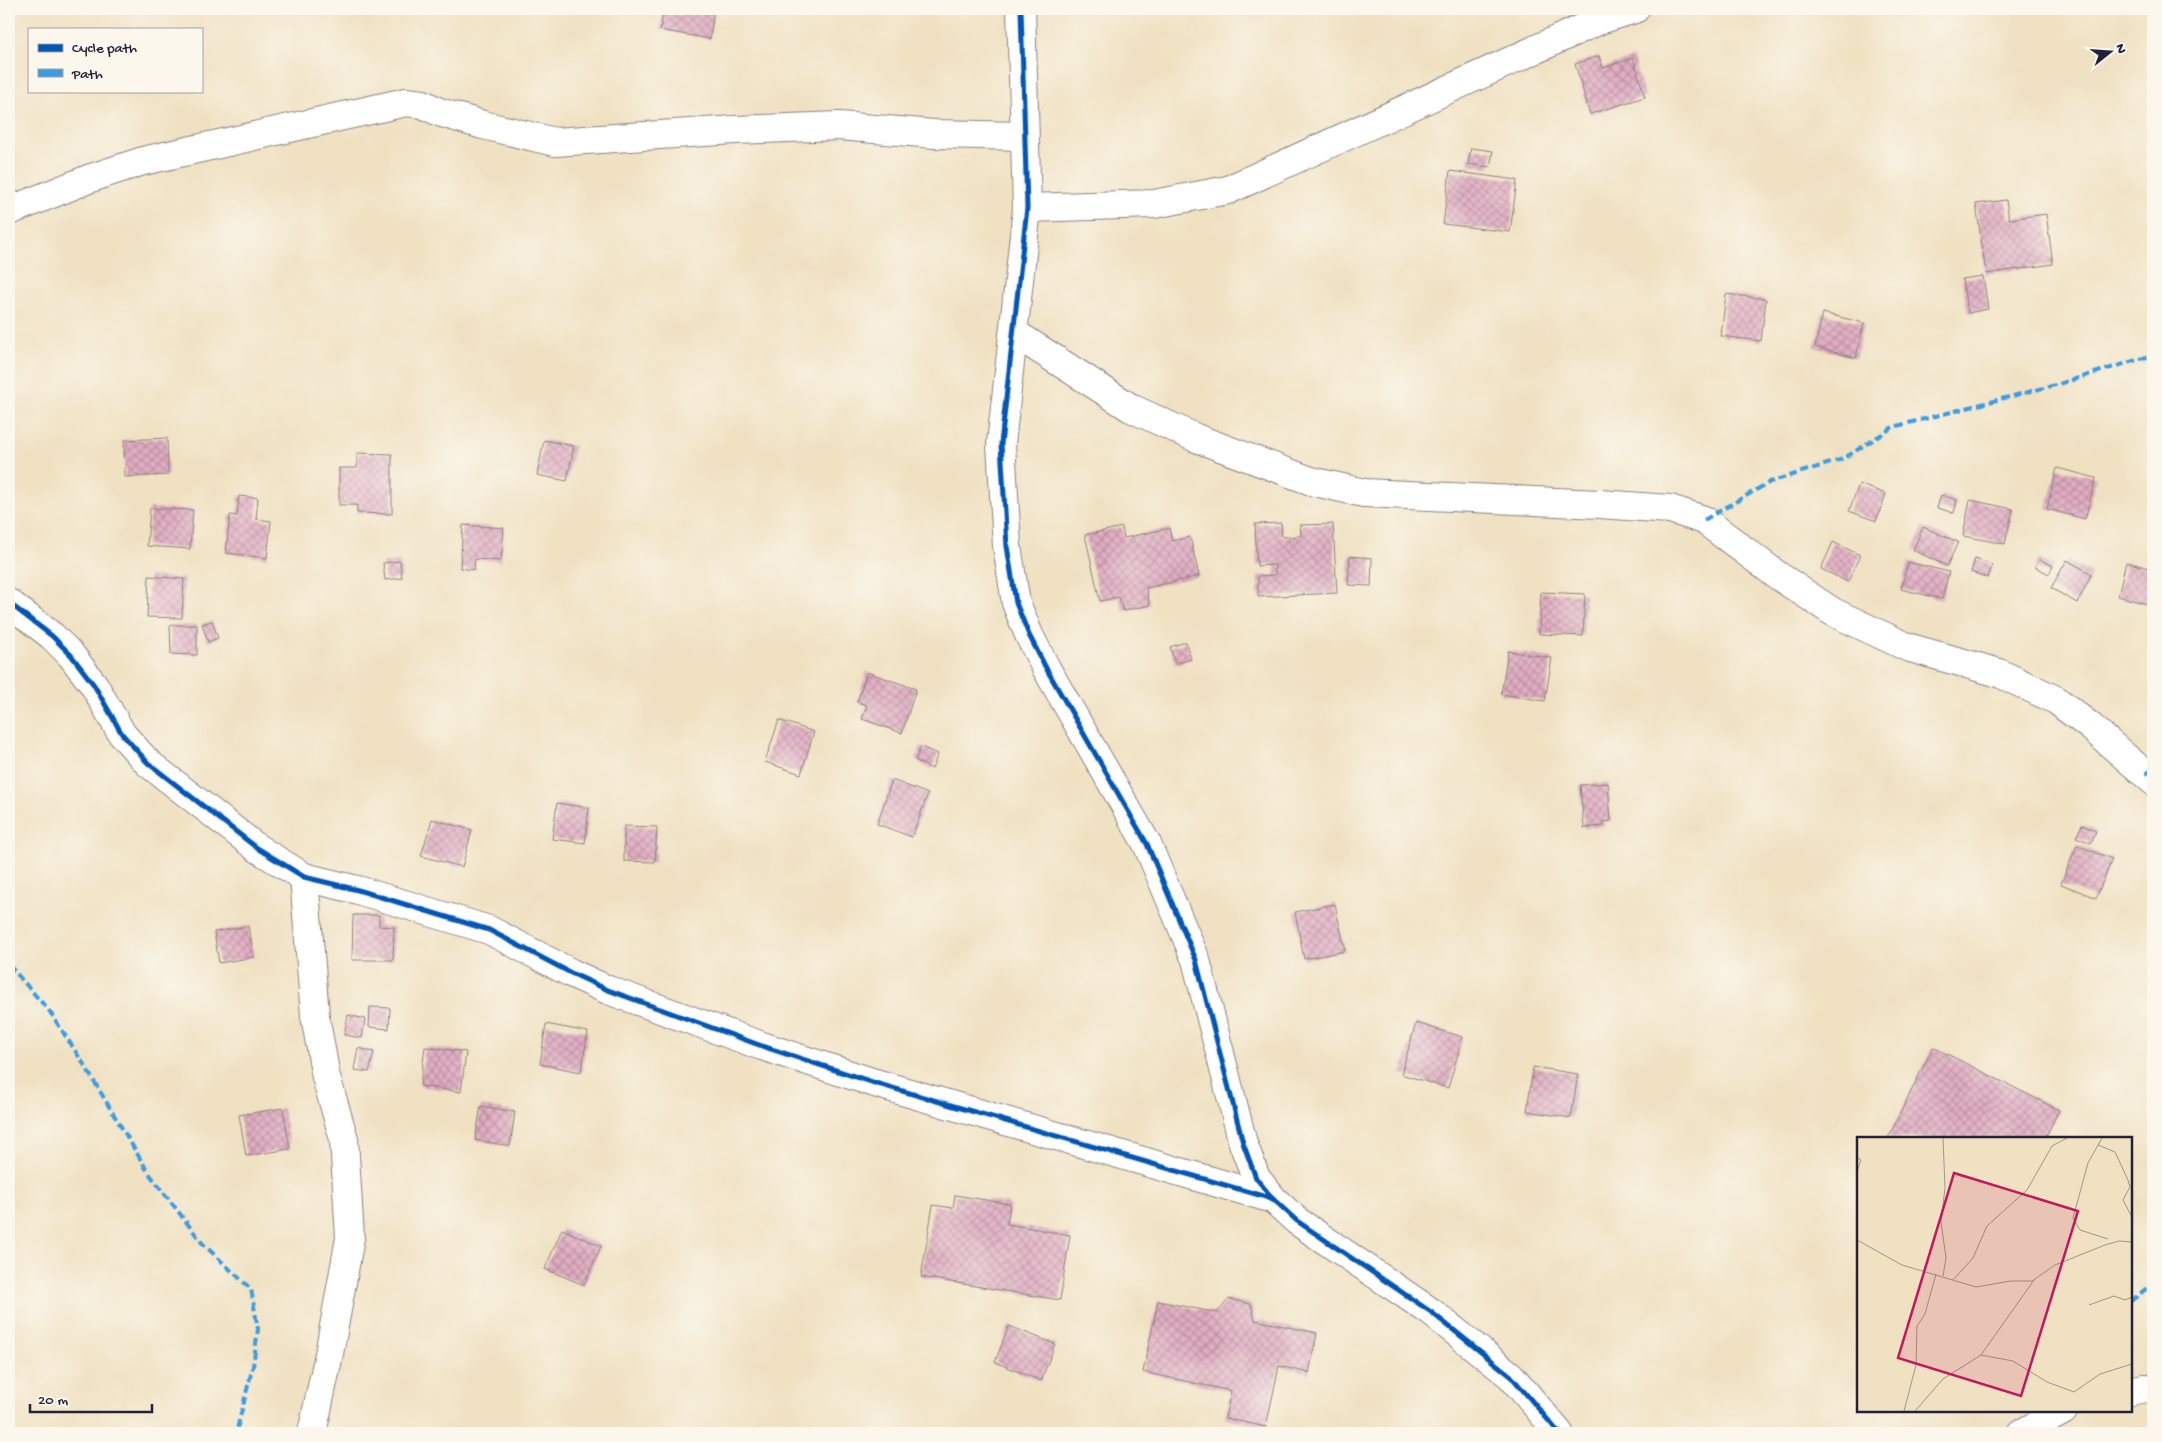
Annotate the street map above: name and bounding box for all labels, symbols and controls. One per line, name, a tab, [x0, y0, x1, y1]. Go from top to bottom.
legend	[28, 28, 202, 92]
north arrow	[2084, 28, 2134, 78]
text: Cycle path	[72, 40, 137, 58]
text: N	[2111, 42, 2130, 56]
text: Path	[71, 66, 103, 84]
inset map	[1857, 1137, 2132, 1412]
scale bar	[30, 1382, 152, 1414]
text: 20 m	[38, 1392, 68, 1410]

